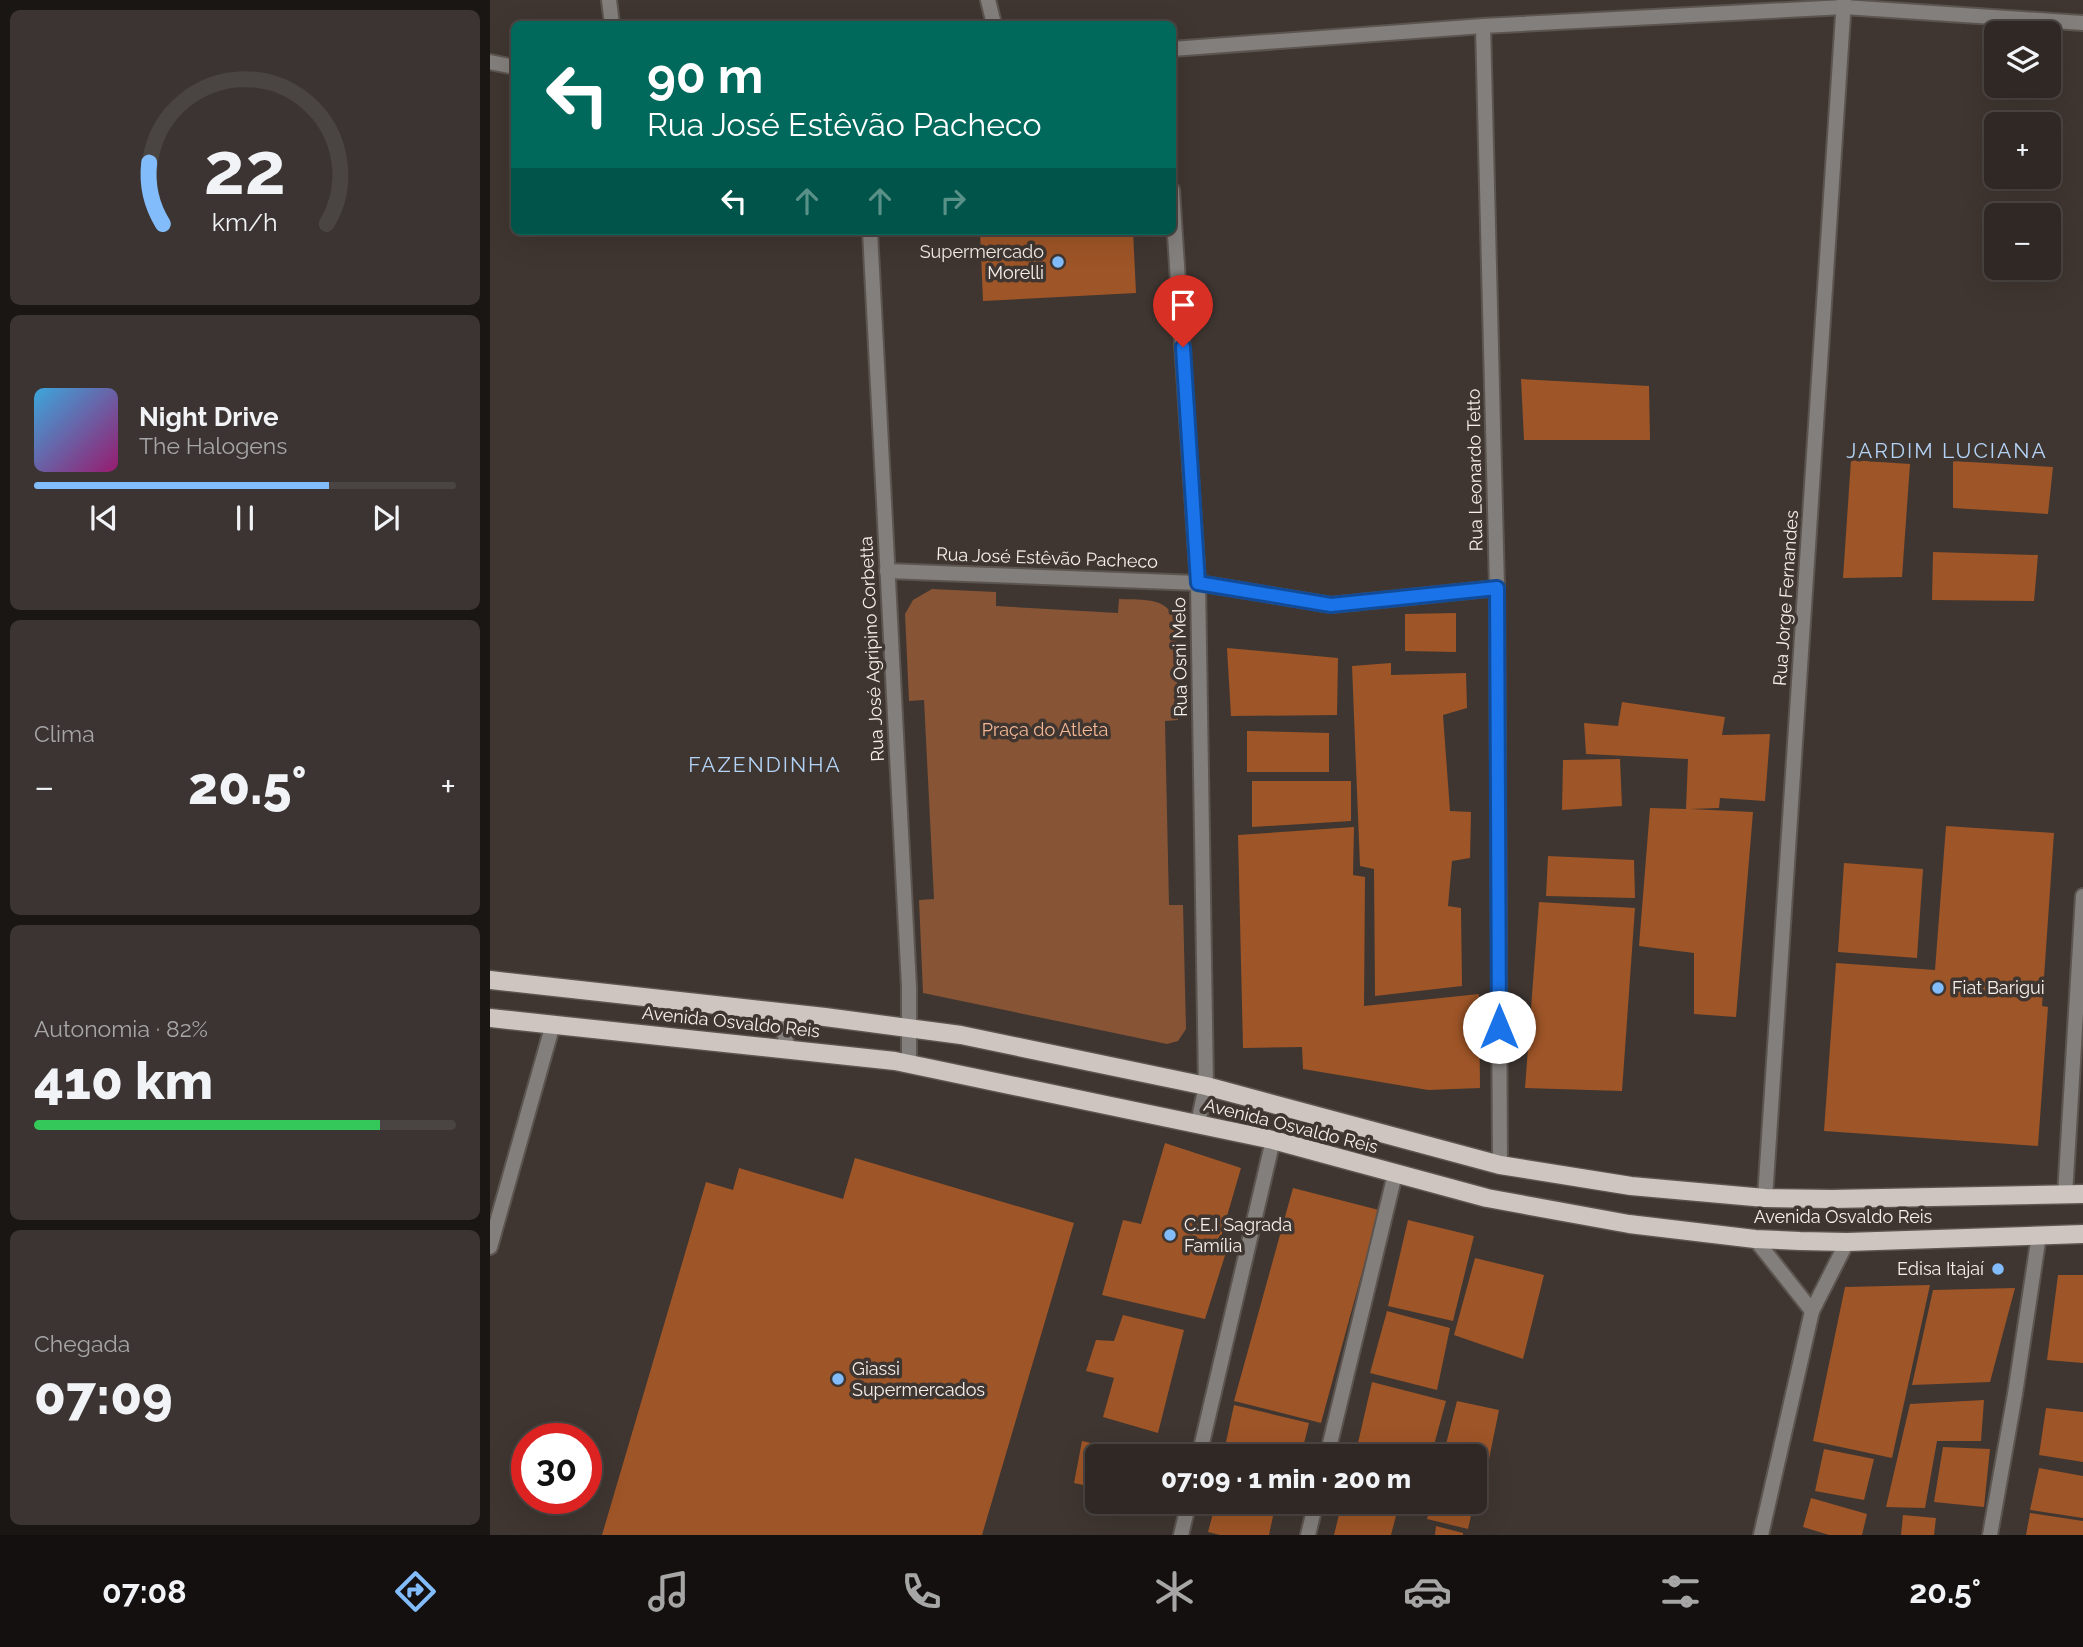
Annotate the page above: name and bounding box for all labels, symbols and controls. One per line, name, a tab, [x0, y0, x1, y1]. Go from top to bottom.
map controls	[1984, 21, 2061, 280]
button: layers	[1984, 21, 2061, 98]
text: 90 m	[647, 47, 763, 104]
icon: left	[532, 49, 623, 140]
text: Rua José Estêvão Pacheco	[647, 106, 1042, 143]
button: +	[1984, 112, 2061, 189]
text: 22	[204, 126, 286, 211]
icon: left	[715, 182, 753, 220]
icon: ahead	[788, 182, 826, 220]
icon: ahead	[861, 182, 899, 220]
icon: right	[934, 182, 972, 220]
button: −	[1984, 203, 2061, 280]
text: km/h	[212, 206, 278, 236]
place label: Supermercado Morelli	[920, 241, 1044, 283]
marker: Supermercado Morelli	[1050, 254, 1066, 270]
pin	[1153, 275, 1213, 347]
icon: arrive	[1164, 286, 1202, 324]
street label: Rua Leonardo Tetto	[1463, 388, 1486, 552]
text: Night Drive	[139, 402, 278, 432]
text: The Halogens	[139, 432, 287, 459]
district label: JARDIM LUCIANA	[1846, 438, 2048, 463]
icon: previous	[85, 499, 123, 537]
icon: pause	[226, 499, 264, 537]
icon: next	[367, 499, 405, 537]
street label: Rua Jorge Fernandes	[1769, 509, 1802, 686]
street label: Rua José Agripino Corbetta	[855, 536, 888, 762]
street label: Rua José Estêvão Pacheco	[936, 543, 1159, 572]
street label: Rua Osni Melo	[1168, 597, 1191, 717]
park label: Praça do Atleta	[982, 719, 1108, 740]
text: Clima	[34, 720, 95, 747]
district label: FAZENDINHA	[688, 752, 842, 777]
text: 20.5°	[188, 755, 307, 816]
text: −	[34, 764, 54, 809]
text: +	[440, 764, 456, 809]
place label: Fiat Barigui	[1952, 977, 2045, 998]
marker: Fiat Barigui	[1930, 980, 1946, 996]
position arrow	[1462, 990, 1536, 1064]
street label: Avenida Osvaldo Reis	[641, 1002, 821, 1041]
text: Autonomia · 82%	[34, 1015, 208, 1042]
text: 410 km	[34, 1050, 213, 1111]
street label: Avenida Osvaldo Reis	[1202, 1094, 1381, 1157]
street label: Avenida Osvaldo Reis	[1754, 1206, 1933, 1227]
place label: C.E.I Sagrada Família	[1184, 1214, 1292, 1256]
marker: C.E.I Sagrada Família	[1162, 1227, 1178, 1243]
place label: Edisa Itajaí	[1897, 1258, 1984, 1279]
marker: Edisa Itajaí	[1990, 1261, 2006, 1277]
text: Chegada	[34, 1330, 130, 1357]
place label: Giassi Supermercados	[852, 1358, 985, 1400]
text: 07:09	[34, 1365, 173, 1426]
marker: Giassi Supermercados	[830, 1371, 846, 1387]
speed limit sign: 30	[511, 1423, 602, 1514]
text: 07:09 · 1 min · 200 m	[1161, 1464, 1411, 1494]
icon: directions	[391, 1567, 440, 1616]
icon: music	[644, 1567, 693, 1616]
icon: phone	[897, 1567, 946, 1616]
icon: climate	[1150, 1567, 1199, 1616]
icon: car	[1403, 1567, 1452, 1616]
icon: filters	[1656, 1567, 1705, 1616]
text: 07:08	[102, 1573, 187, 1610]
text: 20.5°	[1909, 1573, 1981, 1610]

